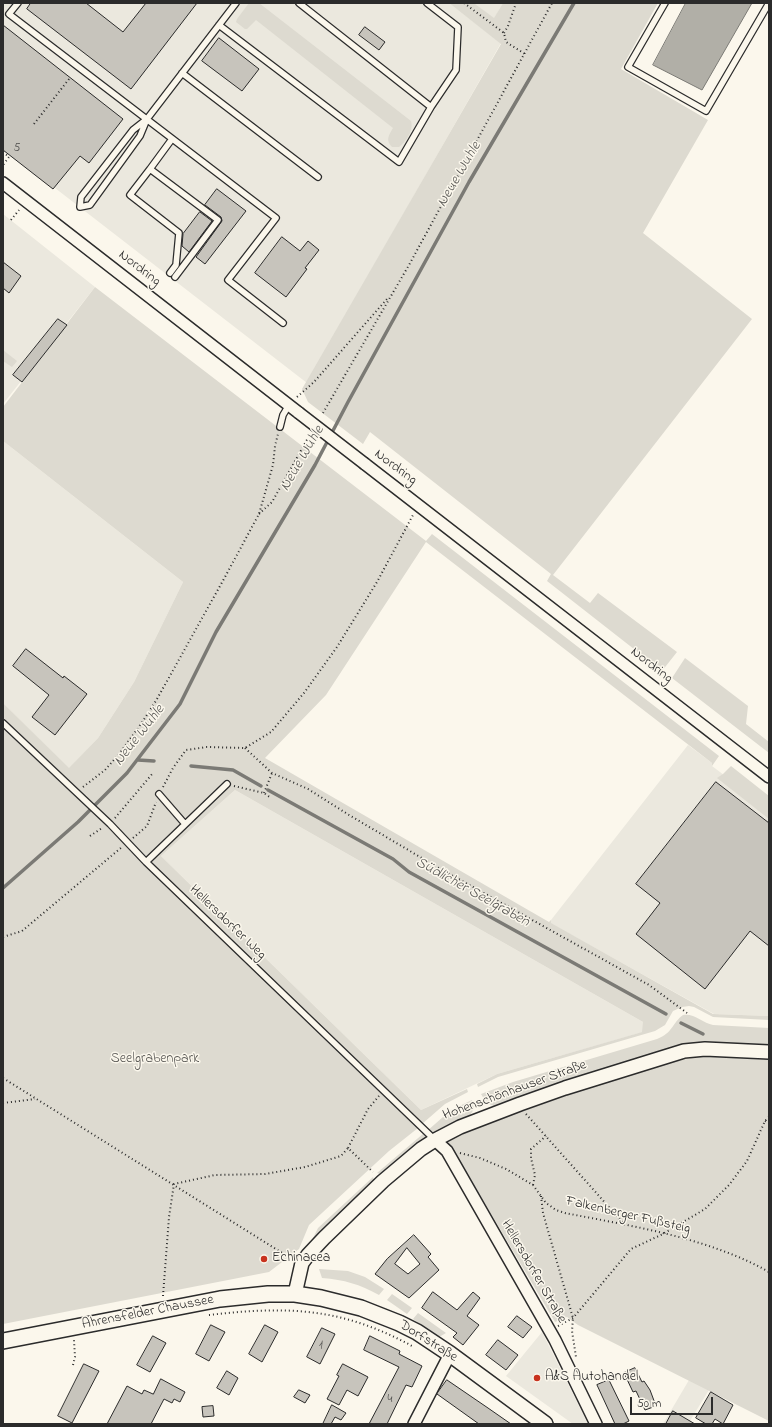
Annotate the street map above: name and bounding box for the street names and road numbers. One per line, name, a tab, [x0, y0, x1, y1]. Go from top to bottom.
street label: Nordring	[115, 247, 163, 291]
street label: Nordring	[370, 447, 420, 489]
street label: Nordring	[627, 644, 675, 688]
street label: Hellersdorfer Weg	[185, 882, 269, 964]
street label: Hohenschönhauser Straße	[441, 1057, 589, 1125]
street label: Falkenberger Fußsteig	[564, 1194, 692, 1238]
street label: Hellersdorfer Straße	[497, 1218, 569, 1326]
street label: Ahrensfelder Chaussee	[81, 1292, 215, 1334]
street label: Dorfstraße	[396, 1317, 460, 1367]

